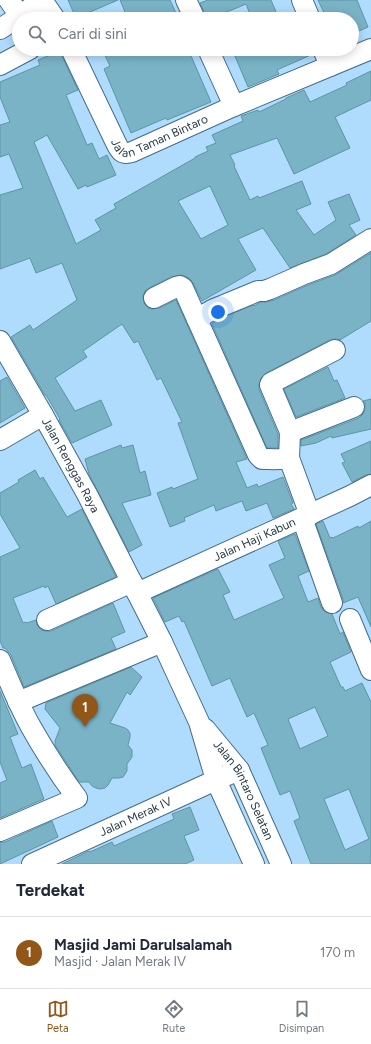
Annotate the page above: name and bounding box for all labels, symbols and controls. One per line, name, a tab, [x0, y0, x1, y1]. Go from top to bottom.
search box	[12, 12, 359, 56]
icon: search	[26, 23, 48, 45]
text: Cari di sini	[58, 25, 127, 43]
street label: Jalan Taman Bintaro	[108, 112, 210, 160]
your location	[208, 302, 228, 322]
street label: Jalan Renggas Raya	[39, 415, 102, 515]
street label: Jalan Haji Kabun	[211, 515, 298, 564]
pin: 1	[72, 694, 98, 727]
street label: Jalan Bintaro Selatan	[210, 738, 276, 842]
street label: Jalan Merak IV	[97, 794, 175, 839]
text: Terdekat	[16, 880, 85, 900]
text: Masjid Jami Darulsalamah	[54, 936, 232, 954]
text: 1	[26, 945, 32, 960]
text: 170 m	[320, 945, 355, 960]
text: Masjid · Jalan Merak IV	[54, 954, 186, 969]
tab: Peta	[47, 998, 69, 1035]
tab: Rute	[162, 998, 185, 1035]
tab: Disimpan	[279, 998, 324, 1035]

